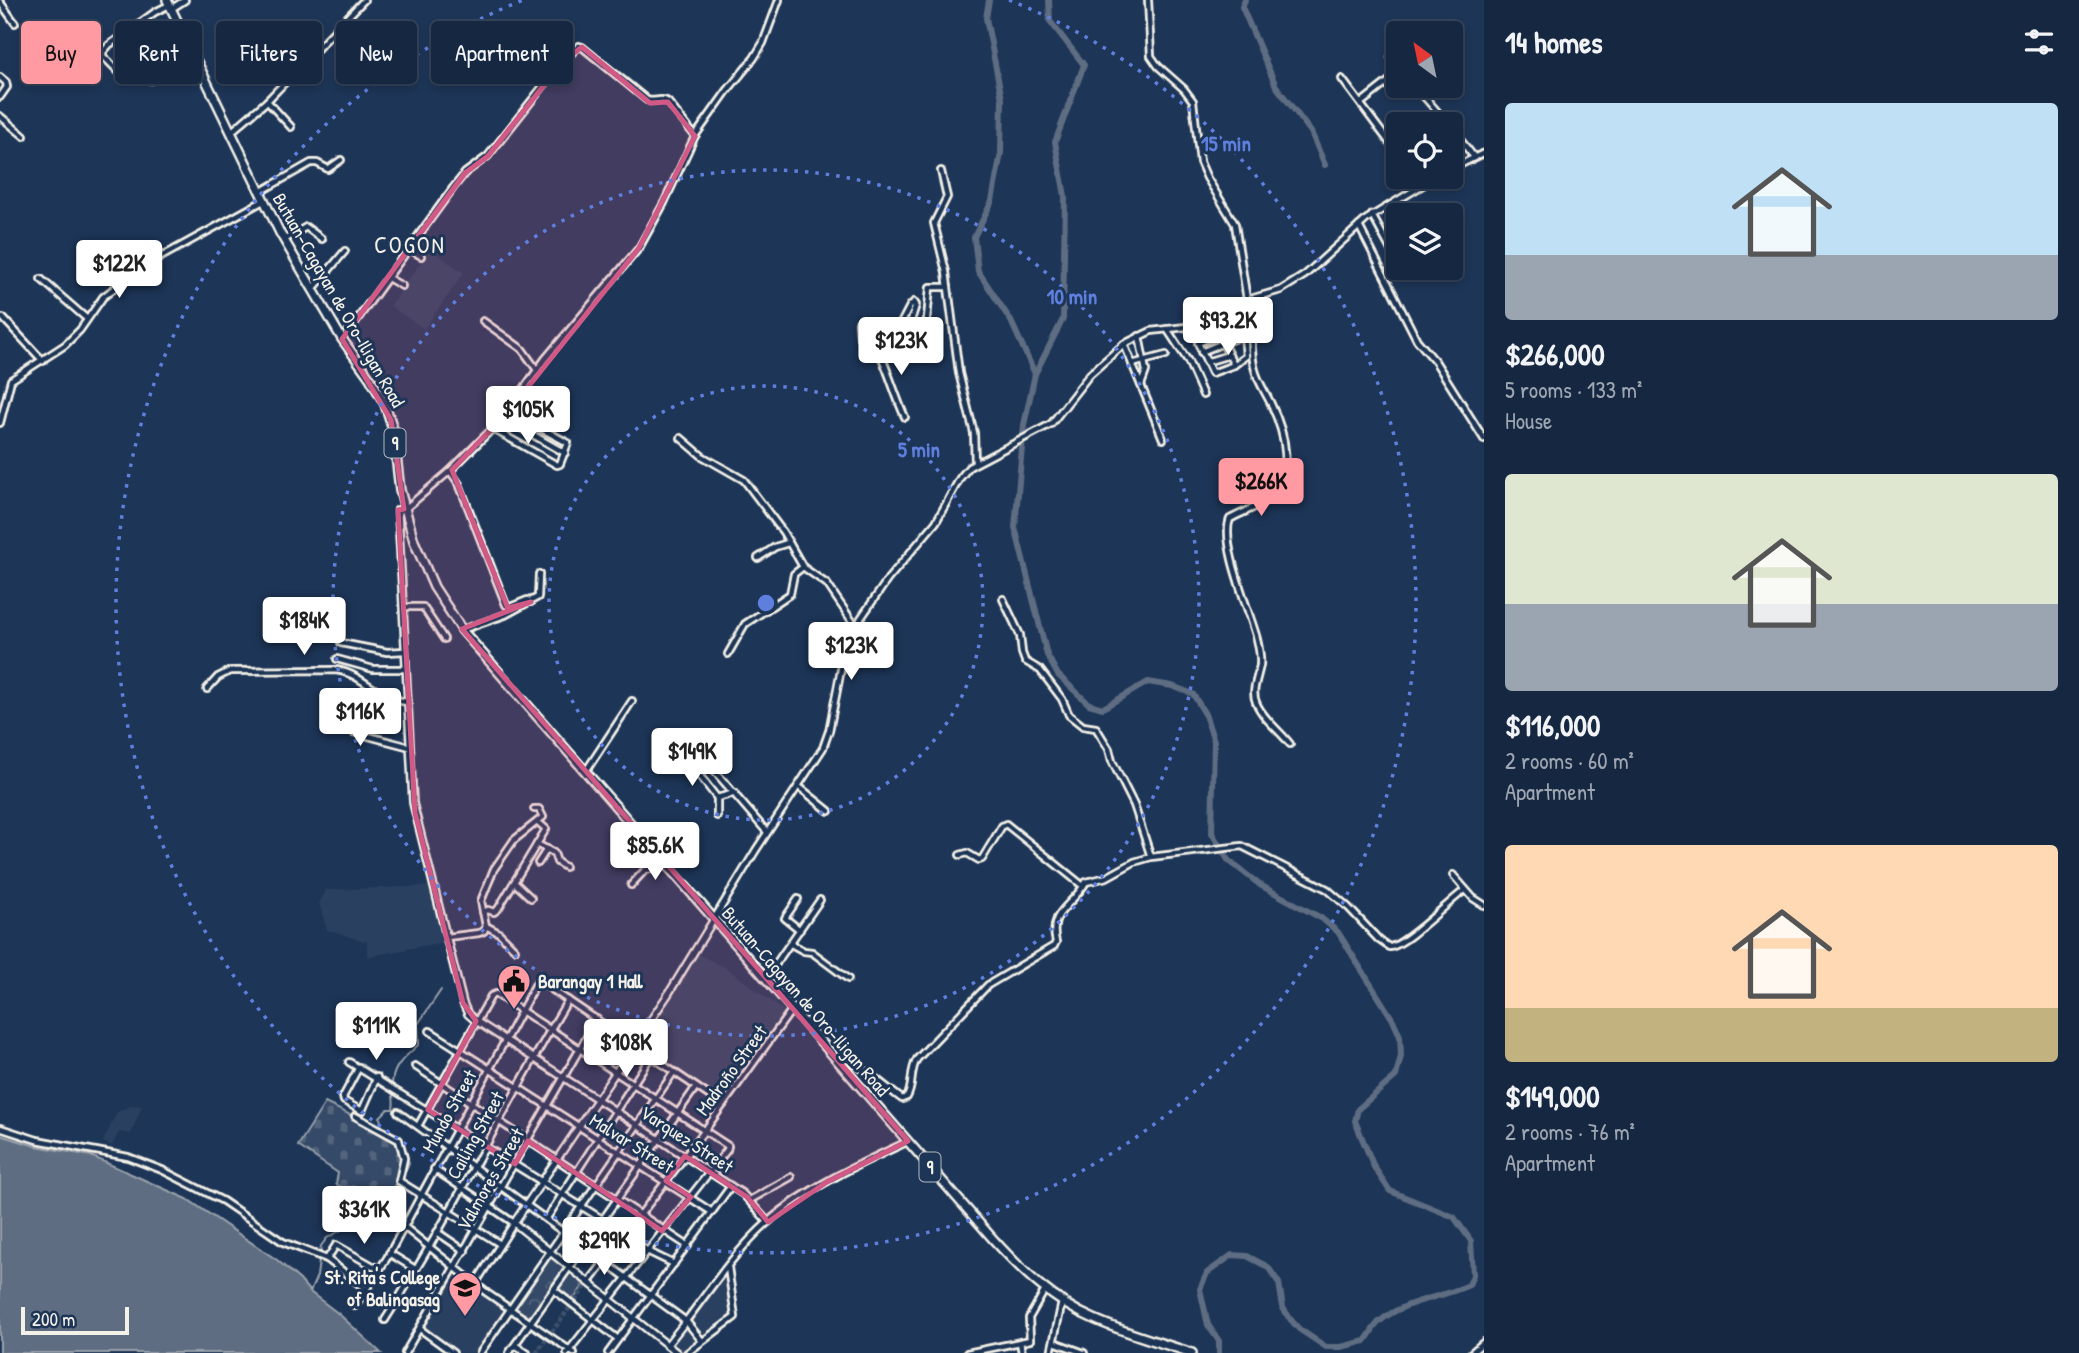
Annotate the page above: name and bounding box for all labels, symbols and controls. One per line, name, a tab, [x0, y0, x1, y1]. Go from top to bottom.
chip: Buy	[21, 21, 101, 84]
chip: Rent	[115, 21, 202, 84]
chip: Filters	[216, 21, 322, 84]
chip: New	[336, 21, 417, 84]
chip: Apartment	[431, 21, 573, 84]
north arrow	[1386, 21, 1463, 98]
map controls	[1386, 21, 1463, 280]
text: 14 homes	[1505, 22, 1603, 62]
icon: filters	[2020, 23, 2058, 61]
button: locate	[1386, 112, 1463, 189]
text: 15 min	[1201, 129, 1251, 158]
icon: home	[1719, 149, 1845, 275]
street label: Butuan-Cagayan de Oro-Iligan Road	[267, 188, 411, 412]
button: layers	[1386, 203, 1463, 280]
district label: COGON	[374, 229, 446, 260]
pin: $122K	[70, 240, 168, 300]
text: $122K	[92, 247, 146, 278]
text: 10 min	[1047, 282, 1097, 311]
pin: $93.2K	[1171, 298, 1285, 357]
text: $93.2K	[1199, 304, 1257, 335]
pin: $123K	[852, 318, 950, 377]
text: $123K	[874, 324, 928, 355]
text: $266,000	[1505, 334, 1605, 374]
text: 5 rooms · 133 m²	[1505, 374, 1642, 405]
pin: $105K	[479, 386, 577, 446]
text: $105K	[502, 393, 554, 424]
text: House	[1505, 405, 1552, 436]
road number: 9	[384, 428, 406, 458]
text: 5 min	[898, 435, 940, 464]
pin: $266K	[1212, 458, 1310, 518]
text: $266K	[1235, 465, 1287, 496]
icon: home	[1719, 520, 1845, 646]
centre of rings	[754, 591, 778, 615]
pin: $184K	[255, 598, 353, 657]
text: $184K	[279, 604, 329, 635]
pin: $123K	[802, 622, 900, 682]
text: $123K	[824, 629, 878, 660]
pin: $116K	[311, 688, 409, 748]
text: $116K	[335, 695, 385, 726]
text: $116,000	[1505, 705, 1600, 745]
pin: $149K	[643, 728, 741, 788]
text: $149K	[667, 735, 717, 766]
text: 2 rooms · 60 m²	[1505, 745, 1634, 776]
text: Apartment	[1505, 776, 1595, 807]
pin: $85.6K	[598, 822, 712, 882]
text: $85.6K	[626, 829, 684, 860]
icon: home	[1719, 891, 1845, 1017]
street label: Butuan-Cagayan de Oro-Iligan Road	[716, 901, 896, 1102]
public building icon: Barangay 1 Hall	[495, 962, 533, 1011]
place label: Barangay 1 Hall	[538, 968, 643, 995]
pin: $111K	[327, 1002, 425, 1062]
text: $111K	[352, 1009, 400, 1040]
street label: Madroño Street	[689, 1019, 773, 1121]
pin: $108K	[577, 1020, 675, 1079]
text: $108K	[600, 1026, 652, 1057]
street label: Mundo Street	[416, 1064, 483, 1157]
text: $149,000	[1505, 1076, 1600, 1116]
street label: Cailing Street	[440, 1086, 510, 1184]
street label: Varquez Street	[635, 1099, 739, 1179]
street label: Malvar Street	[585, 1107, 679, 1179]
text: 2 rooms · 76 m²	[1505, 1116, 1635, 1147]
street label: Valmores Street	[450, 1123, 530, 1235]
text: Apartment	[1505, 1147, 1595, 1178]
road number: 9	[920, 1152, 940, 1182]
pin: $361K	[315, 1186, 413, 1246]
text: $361K	[338, 1193, 390, 1224]
pin: $299K	[555, 1218, 653, 1277]
text: $299K	[578, 1224, 630, 1255]
place label: St. Rita's College of Balingasag	[325, 1264, 441, 1313]
school or university icon: St. Rita's College of Balingasag	[446, 1269, 484, 1318]
scale bar	[21, 1304, 130, 1336]
text: 200 m	[32, 1306, 75, 1332]

